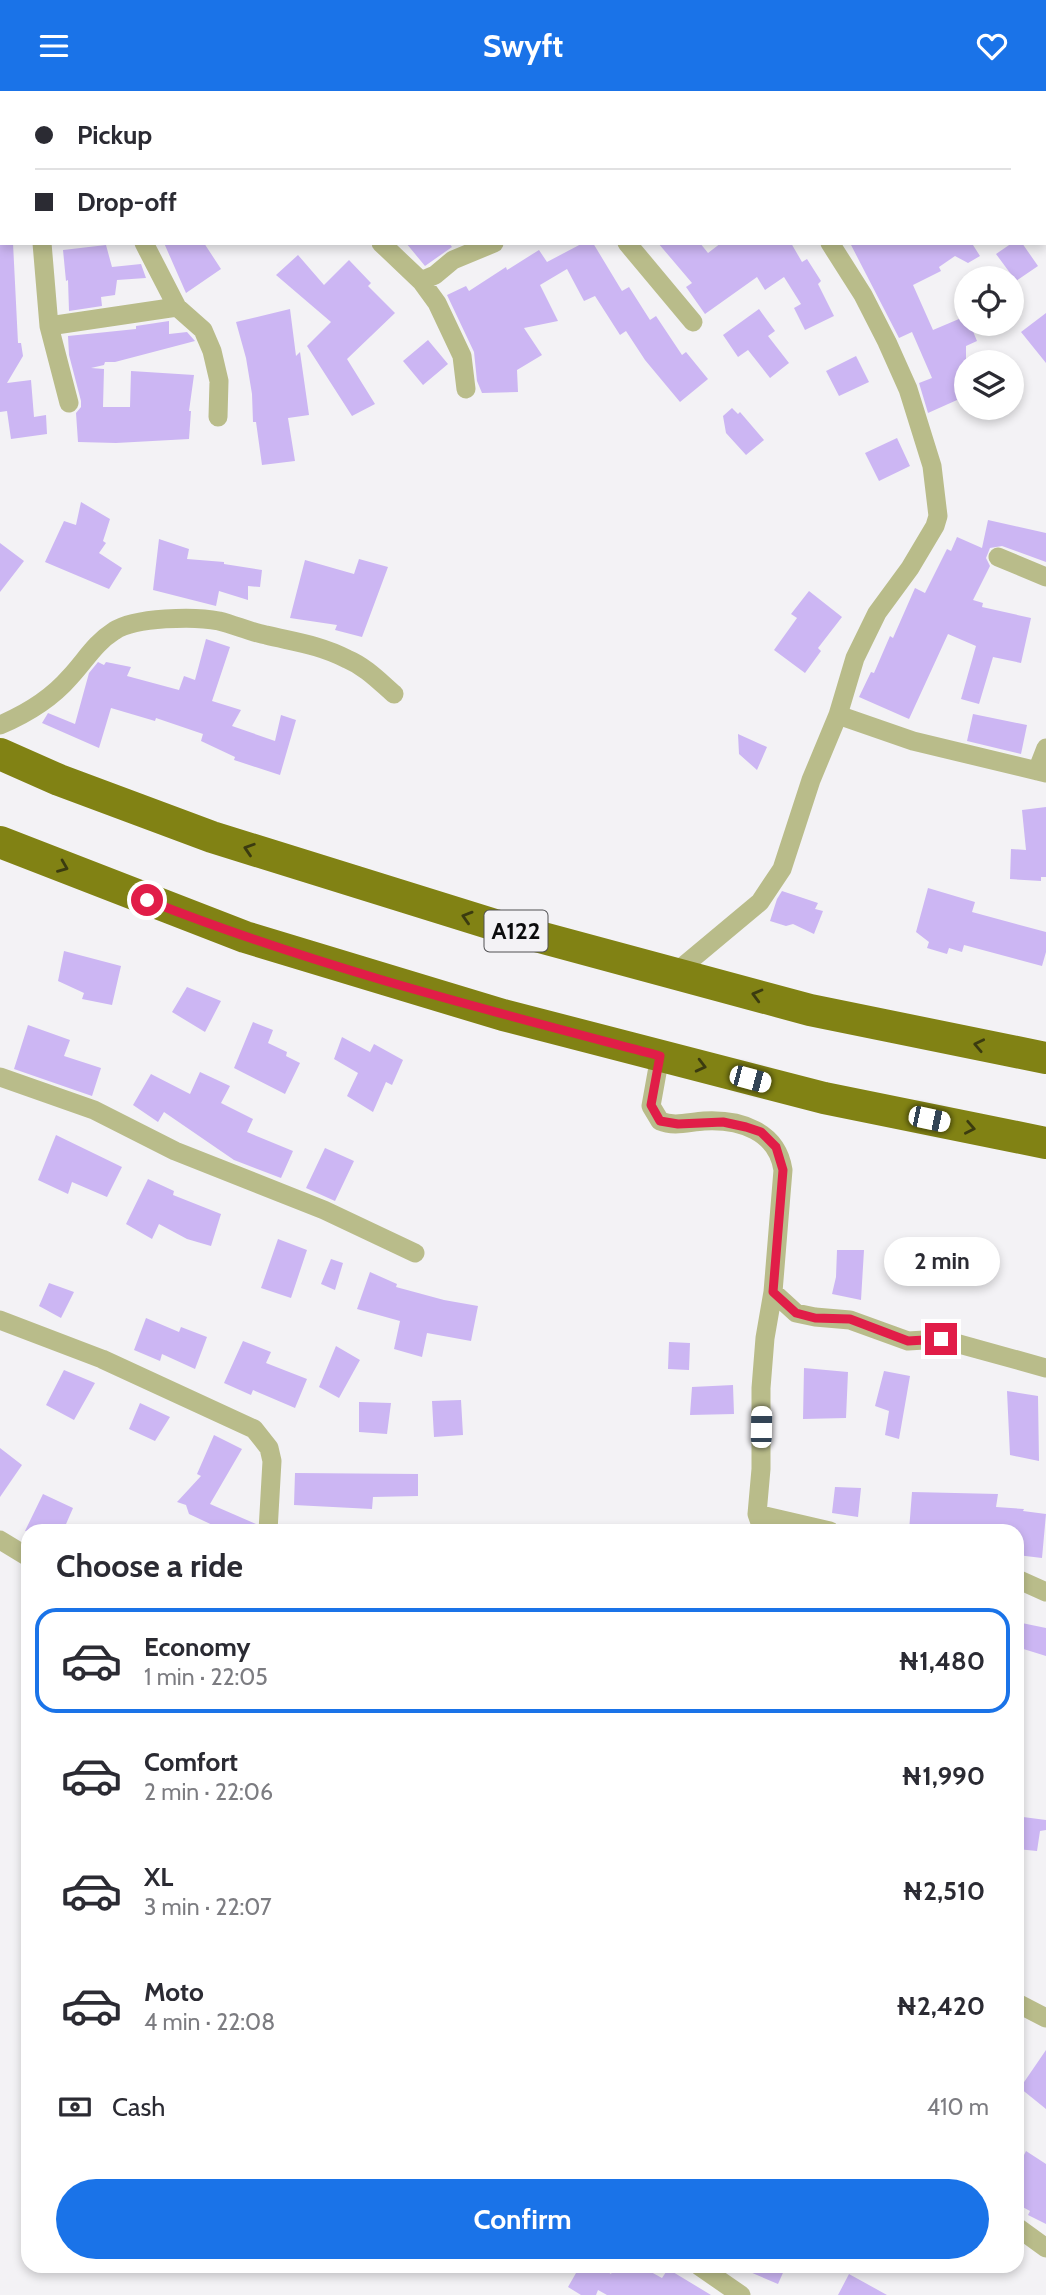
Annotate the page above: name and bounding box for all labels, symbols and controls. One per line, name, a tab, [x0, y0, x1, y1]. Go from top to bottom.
text: Swyft	[483, 26, 563, 65]
icon: menu	[35, 27, 73, 65]
icon: heart	[973, 27, 1011, 65]
text: Pickup	[77, 119, 152, 151]
text: Drop-off	[77, 186, 177, 218]
map controls	[954, 266, 1024, 420]
button: locate	[954, 266, 1024, 336]
button: layers	[954, 350, 1024, 420]
one-way arrow	[244, 843, 256, 857]
one-way arrow	[57, 858, 69, 872]
route start	[131, 884, 163, 916]
one-way arrow	[461, 910, 473, 925]
road number: A122	[484, 911, 548, 951]
one-way arrow	[751, 989, 763, 1003]
one-way arrow	[973, 1038, 985, 1053]
one-way arrow	[695, 1058, 707, 1072]
car	[727, 1063, 774, 1095]
car	[907, 1104, 952, 1134]
one-way arrow	[964, 1119, 976, 1134]
callout: 2 min	[883, 1237, 999, 1287]
text: 2 min	[914, 1247, 970, 1275]
route end	[925, 1323, 957, 1355]
car	[751, 1406, 772, 1448]
text: Choose a ride	[56, 1546, 243, 1585]
icon: car	[60, 1629, 123, 1692]
text: Economy	[144, 1631, 250, 1663]
text: ₦1,480	[898, 1645, 985, 1677]
text: 1 min · 22:05	[144, 1663, 268, 1691]
icon: car	[60, 1744, 123, 1807]
text: Comfort	[144, 1746, 238, 1778]
text: ₦1,990	[901, 1760, 985, 1792]
text: 2 min · 22:06	[144, 1778, 273, 1806]
icon: car	[60, 1859, 123, 1922]
text: XL	[144, 1861, 173, 1893]
text: ₦2,510	[902, 1875, 985, 1907]
text: 3 min · 22:07	[144, 1893, 272, 1921]
icon: car	[60, 1974, 123, 2037]
text: Moto	[144, 1976, 204, 2008]
text: ₦2,420	[896, 1990, 985, 2022]
text: 4 min · 22:08	[144, 2008, 275, 2036]
icon: cash	[56, 2088, 94, 2126]
text: Cash	[112, 2091, 165, 2123]
text: 410 m	[927, 2093, 989, 2121]
button: Confirm	[56, 2179, 989, 2259]

